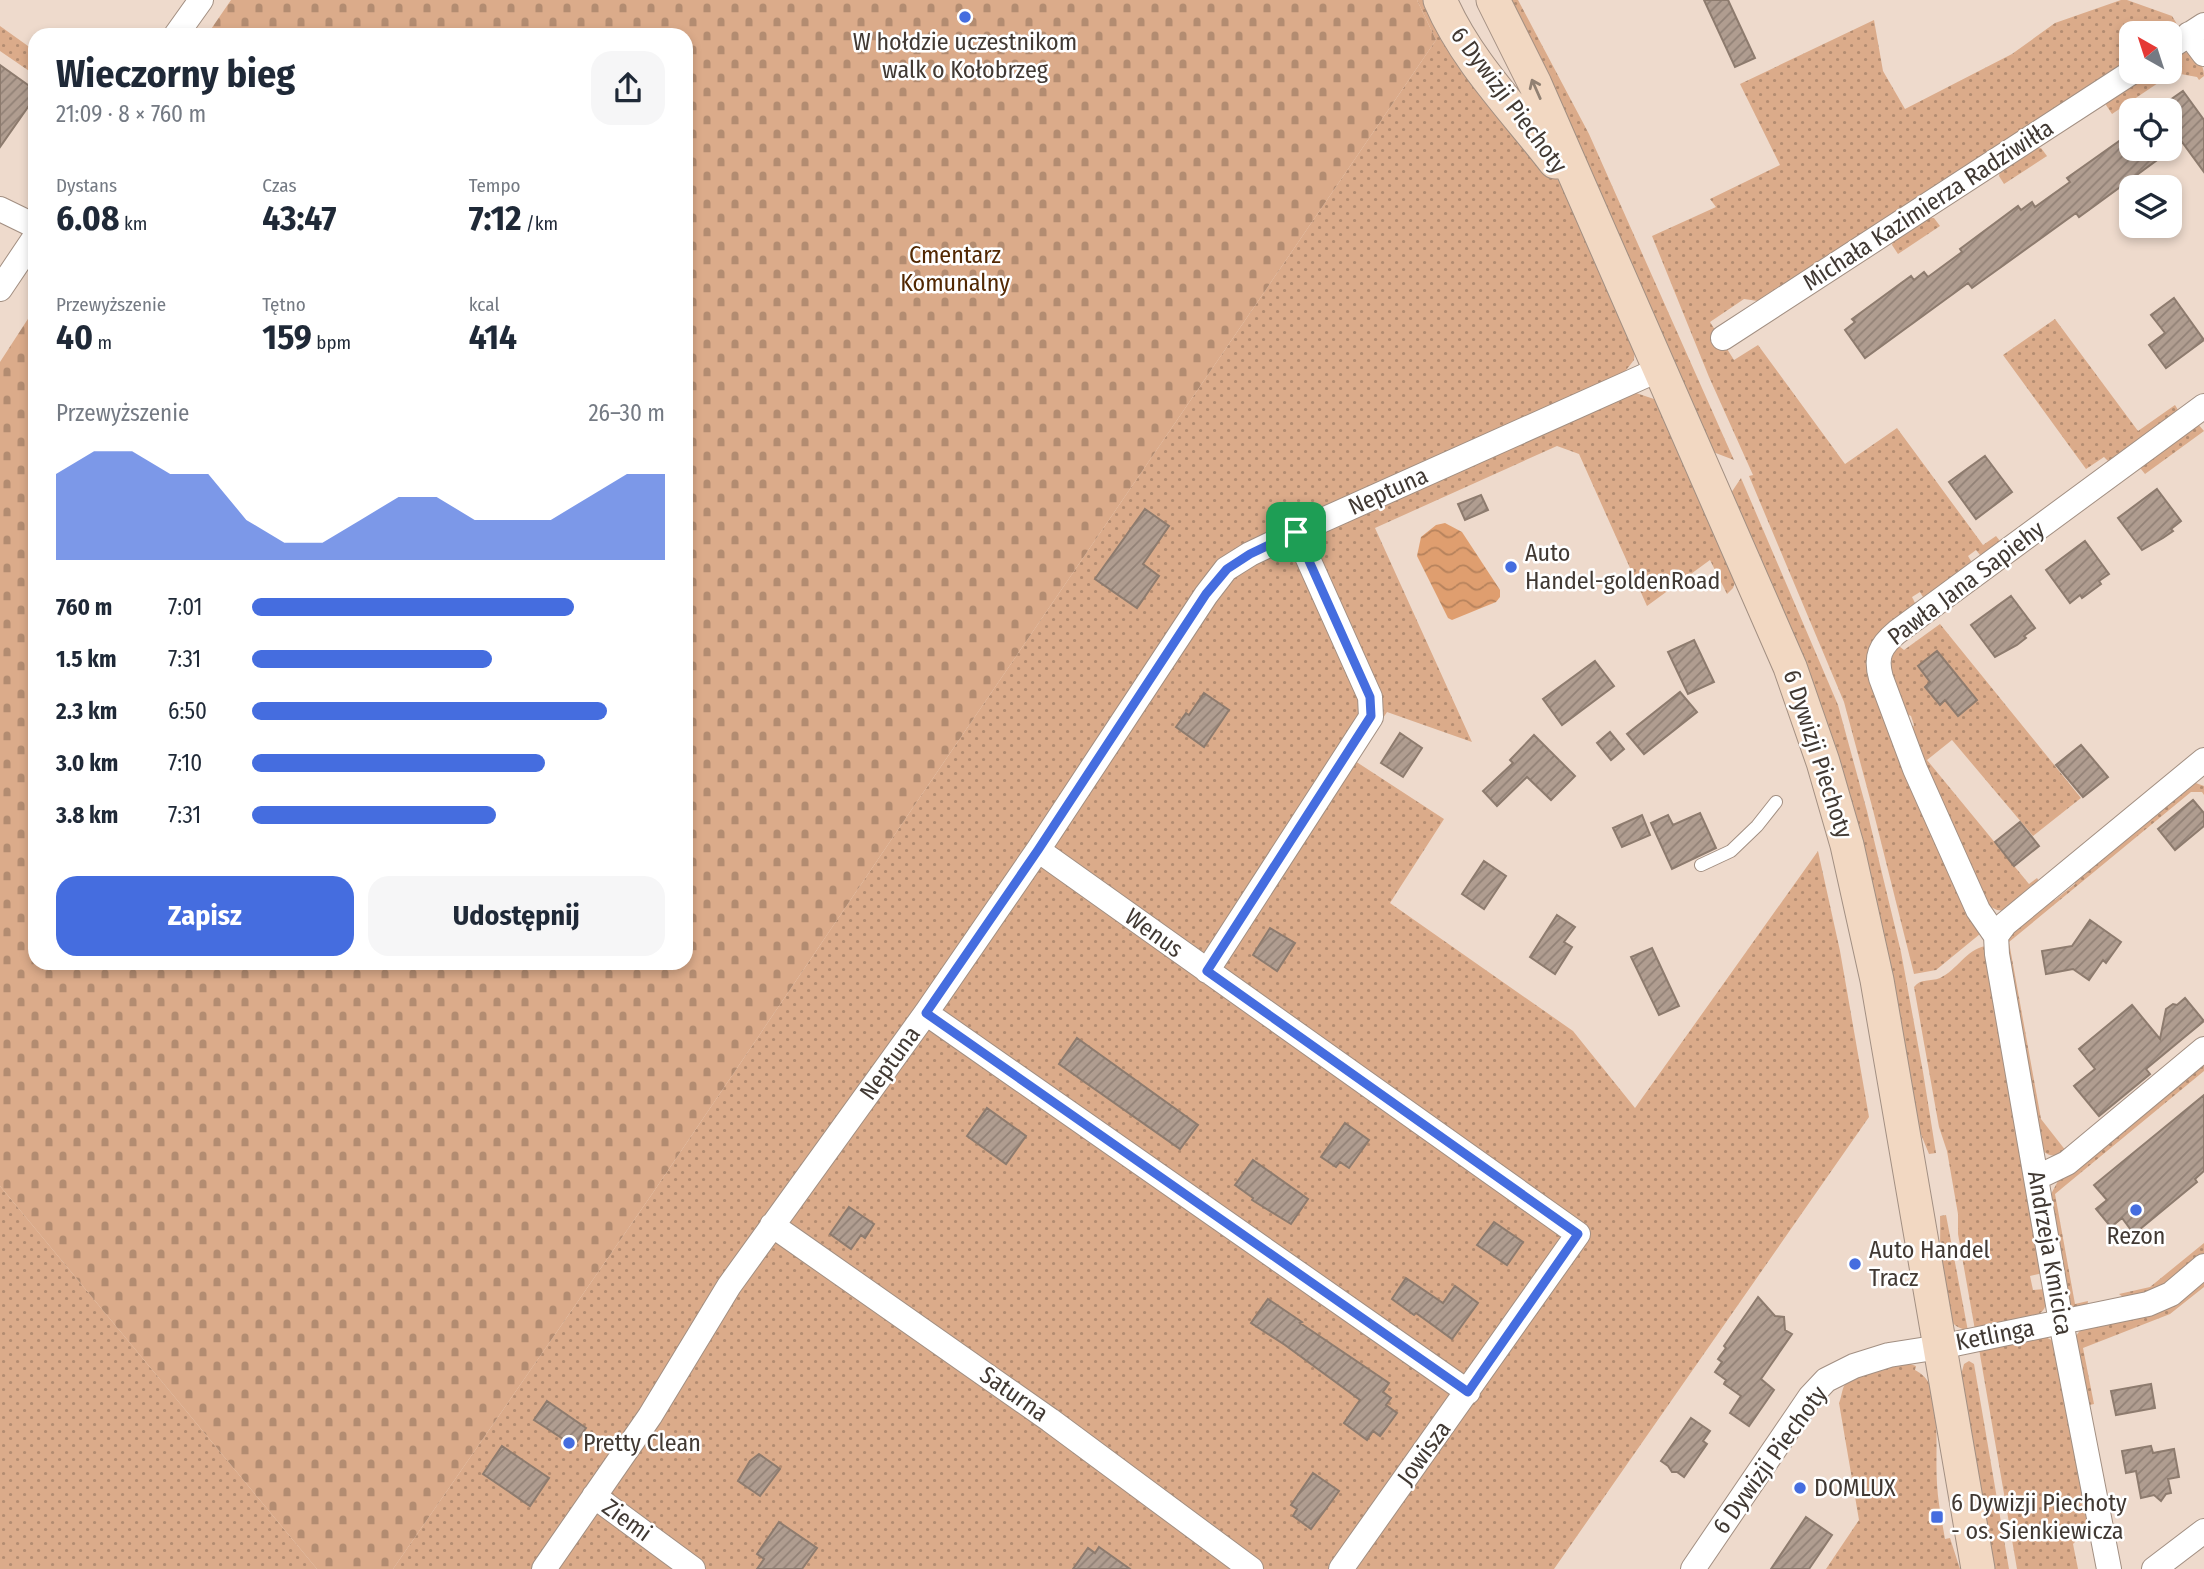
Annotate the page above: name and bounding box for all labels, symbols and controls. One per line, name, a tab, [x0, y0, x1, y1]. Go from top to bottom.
marker: W hołdzie uczestnikom walk o Kołobrzeg	[957, 9, 973, 25]
street label: 6 Dywizji Piechoty	[1445, 21, 1573, 179]
north arrow	[2119, 21, 2182, 84]
map controls	[2119, 21, 2182, 238]
place label: W hołdzie uczestnikom walk o Kołobrzeg	[853, 28, 1077, 84]
text: Wieczorny bieg	[56, 51, 295, 97]
button: share	[591, 51, 665, 125]
one-way arrow	[1529, 79, 1542, 100]
button: locate	[2119, 98, 2182, 161]
text: 21:09 · 8 × 760 m	[56, 100, 206, 128]
street label: Michała Kazimierza Radziwiłła	[1798, 114, 2058, 296]
text: Dystans	[56, 174, 117, 197]
text: Czas	[262, 174, 297, 197]
text: Tempo	[469, 174, 521, 197]
button: layers	[2119, 175, 2182, 238]
text: 6.08	[56, 197, 119, 239]
text: 43:47	[262, 197, 337, 239]
text: 7:12	[469, 197, 521, 239]
text: km	[119, 212, 147, 235]
text: /km	[521, 212, 558, 235]
park label: Cmentarz Komunalny	[900, 241, 1010, 297]
text: Przewyższenie	[56, 293, 166, 316]
text: Tętno	[262, 293, 306, 316]
text: kcal	[469, 293, 499, 316]
text: 40	[56, 316, 93, 358]
text: 159	[262, 316, 312, 358]
text: 414	[469, 316, 517, 358]
text: m	[93, 331, 112, 354]
text: bpm	[312, 331, 351, 354]
text: Przewyższenie	[56, 399, 189, 427]
text: 26–30 m	[588, 399, 665, 427]
street label: Neptuna	[1344, 461, 1432, 521]
pin	[1266, 502, 1326, 562]
icon: arrive	[1277, 513, 1315, 551]
street label: Pawła Jana Sapiehy	[1882, 515, 2050, 651]
place label: Auto Handel-goldenRoad	[1525, 539, 1720, 595]
marker: Auto Handel-goldenRoad	[1503, 559, 1519, 575]
text: 760 m	[56, 593, 112, 621]
text: 7:01	[168, 593, 203, 621]
text: 1.5 km	[56, 645, 117, 673]
text: 7:31	[168, 645, 201, 673]
street label: 6 Dywizji Piechoty	[1778, 666, 1859, 842]
text: 2.3 km	[56, 697, 117, 725]
text: 6:50	[168, 697, 207, 725]
text: 3.0 km	[56, 749, 118, 777]
text: 7:10	[168, 749, 202, 777]
text: 3.8 km	[56, 801, 118, 829]
text: 7:31	[168, 801, 201, 829]
button: Zapisz	[56, 876, 354, 956]
button: Udostępnij	[368, 876, 665, 956]
street label: Wenus	[1119, 903, 1189, 963]
street label: Neptuna	[854, 1021, 926, 1105]
street label: Andrzeja Kmicica	[2022, 1169, 2078, 1337]
marker: Rezon	[2128, 1202, 2144, 1218]
place label: Rezon	[2107, 1222, 2166, 1250]
place label: Auto Handel Tracz	[1869, 1236, 1990, 1292]
marker: Auto Handel Tracz	[1847, 1256, 1863, 1272]
street label: Ketlinga	[1953, 1314, 2037, 1356]
street label: Saturna	[974, 1360, 1054, 1428]
street label: 6 Dywizji Piechoty	[1707, 1380, 1833, 1539]
street label: Jowisza	[1391, 1416, 1457, 1490]
place label: Pretty Clean	[583, 1429, 701, 1457]
marker: Pretty Clean	[561, 1435, 577, 1451]
place label: DOMLUX	[1814, 1474, 1896, 1502]
marker: DOMLUX	[1792, 1480, 1808, 1496]
place label: 6 Dywizji Piechoty - os. Sienkiewicza	[1951, 1489, 2127, 1545]
street label: Ziemi	[597, 1493, 657, 1547]
marker: 6 Dywizji Piechoty - os. Sienkiewicza	[1929, 1509, 1945, 1525]

